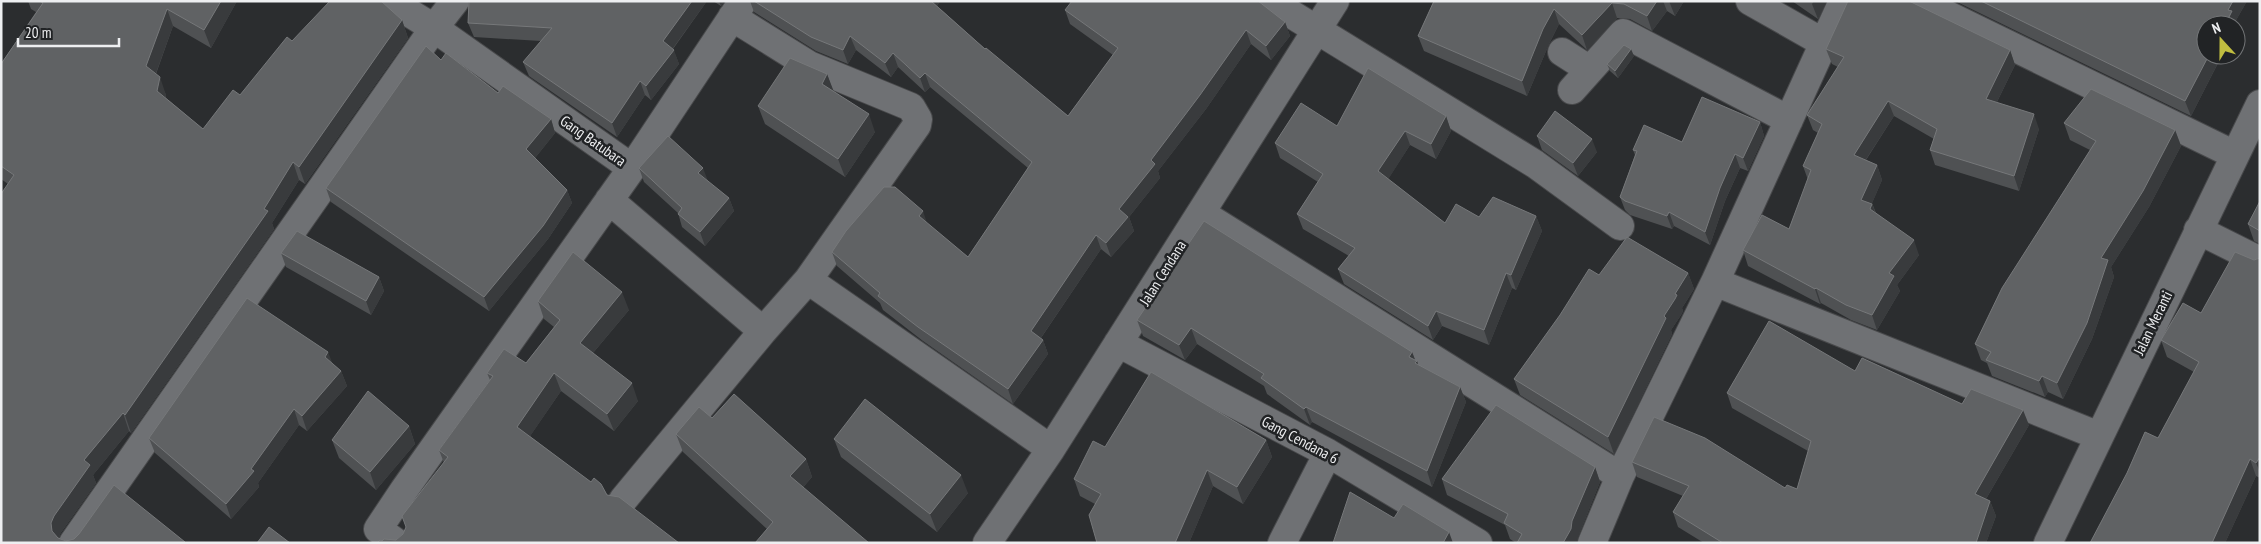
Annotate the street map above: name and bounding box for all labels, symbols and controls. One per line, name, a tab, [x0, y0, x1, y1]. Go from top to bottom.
scale bar	[18, 15, 119, 47]
north arrow	[2196, 15, 2246, 65]
text: N	[2210, 18, 2223, 38]
text: 20 m	[25, 23, 51, 42]
street label: Gang Batubara	[557, 111, 630, 170]
street label: Jalan Cendana	[1135, 237, 1190, 310]
street label: Jalan Meranti	[2129, 288, 2176, 359]
street label: Gang Cendana 6	[1259, 411, 1342, 468]

